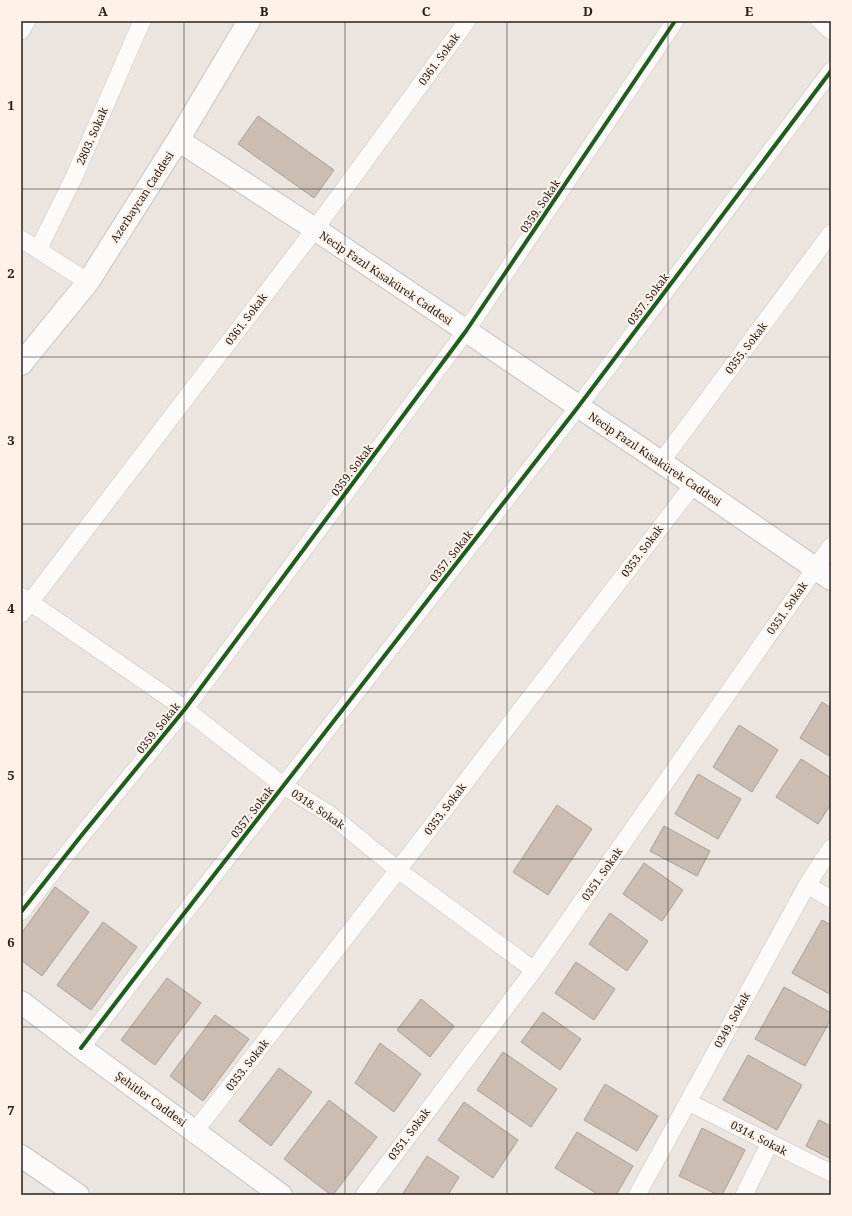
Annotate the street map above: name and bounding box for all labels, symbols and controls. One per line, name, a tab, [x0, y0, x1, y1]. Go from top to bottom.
text: A	[98, 2, 108, 20]
text: B	[260, 2, 269, 20]
text: C	[422, 2, 431, 20]
text: D	[583, 2, 593, 20]
text: E	[745, 2, 754, 20]
street label: 0361. Sokak	[414, 29, 463, 88]
text: 1	[7, 96, 15, 114]
street label: 2803. Sokak	[72, 104, 111, 167]
street label: Azerbaycan Caddesi	[106, 148, 177, 245]
street label: 0359. Sokak	[516, 176, 563, 235]
street label: Necip Fazıl Kısakürek Caddesi	[317, 227, 456, 328]
text: 2	[7, 264, 15, 282]
street label: 0357. Sokak	[623, 269, 672, 328]
street label: 0361. Sokak	[221, 289, 270, 348]
street label: 0355. Sokak	[721, 318, 770, 377]
street label: Necip Fazıl Kısakürek Caddesi	[586, 408, 725, 509]
text: 3	[7, 431, 15, 449]
street label: 0359. Sokak	[327, 440, 376, 499]
street label: 0353. Sokak	[617, 521, 666, 580]
street label: 0357. Sokak	[426, 526, 476, 585]
street label: 0351. Sokak	[763, 578, 811, 637]
text: 4	[7, 599, 15, 617]
street label: 0359. Sokak	[132, 699, 183, 756]
text: 5	[7, 766, 15, 784]
street label: 0353. Sokak	[420, 779, 469, 838]
street label: 0357. Sokak	[227, 782, 277, 841]
street label: 0318. Sokak	[289, 785, 348, 832]
street label: 0351. Sokak	[578, 844, 626, 903]
text: 6	[7, 933, 15, 951]
street label: 0349. Sokak	[710, 989, 753, 1050]
street label: 0353. Sokak	[222, 1035, 272, 1094]
street label: Şehitler Caddesi	[113, 1068, 190, 1130]
text: 7	[7, 1101, 15, 1119]
street label: 0351. Sokak	[384, 1104, 433, 1163]
street label: 0314. Sokak	[728, 1117, 791, 1158]

